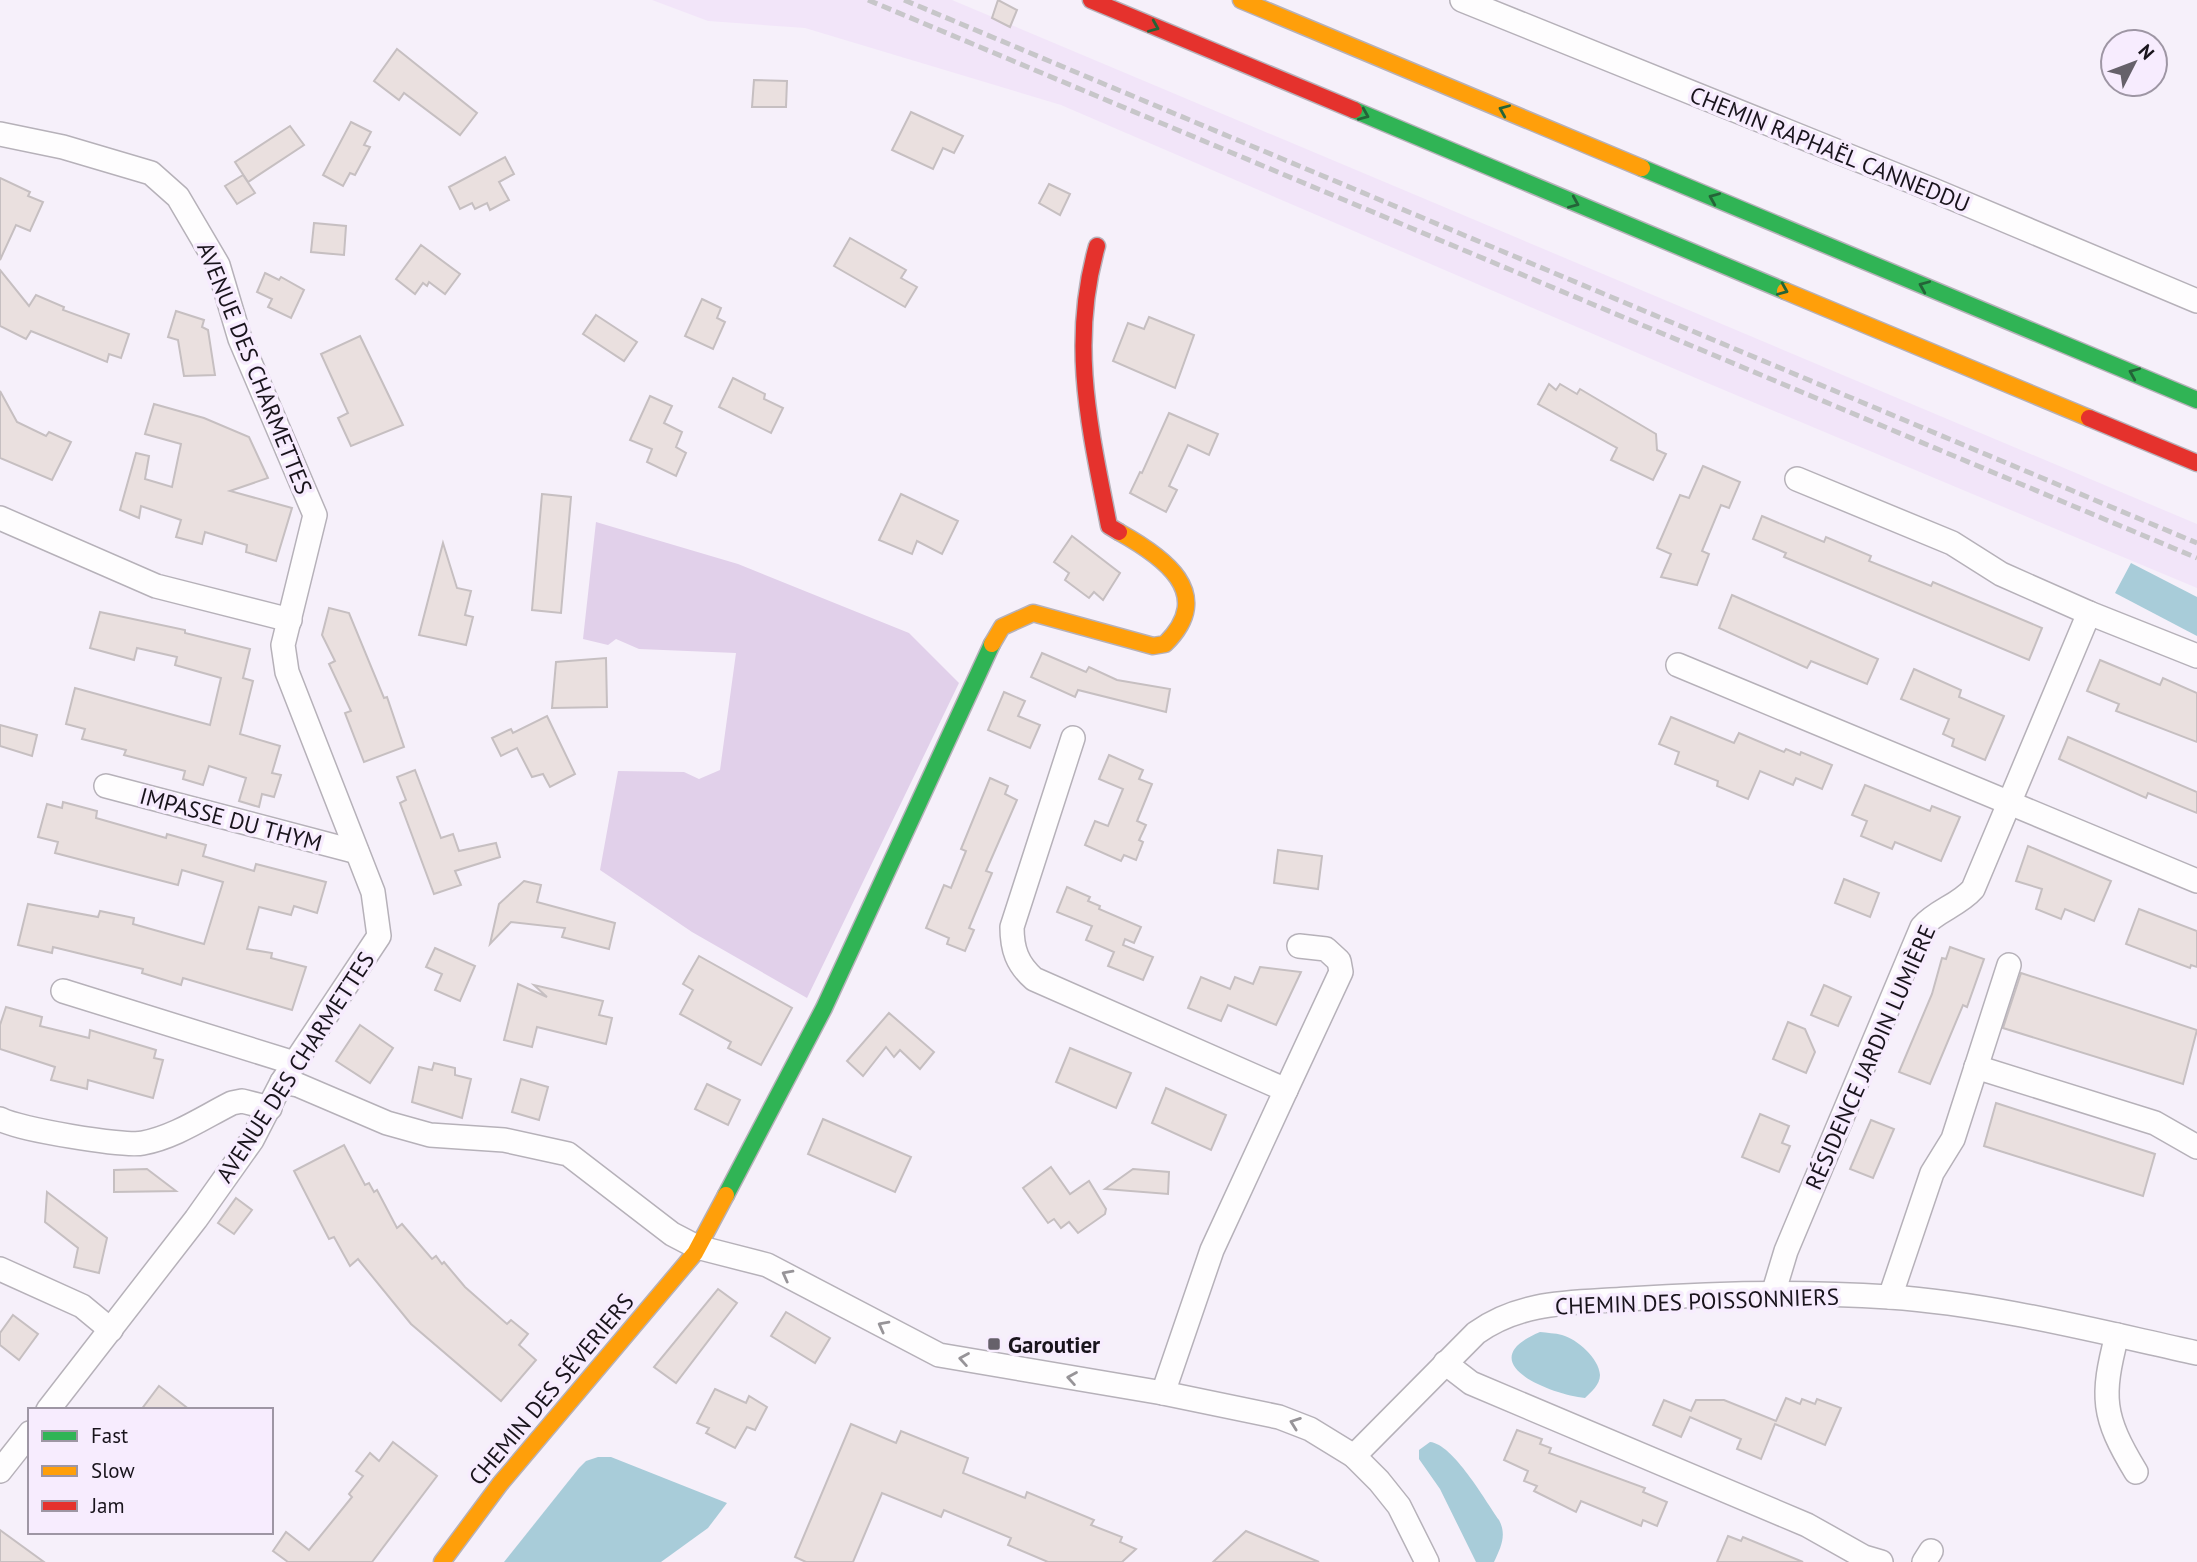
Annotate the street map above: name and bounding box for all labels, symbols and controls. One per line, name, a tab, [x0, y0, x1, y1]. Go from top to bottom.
one-way arrow	[1147, 18, 1159, 32]
north arrow	[2099, 28, 2169, 98]
text: N	[2134, 39, 2160, 64]
street label: CHEMIN RAPHAËL CANNEDDU	[1686, 79, 1974, 219]
one-way arrow	[1499, 104, 1512, 118]
one-way arrow	[1356, 107, 1369, 121]
one-way arrow	[1709, 192, 1721, 206]
one-way arrow	[1567, 194, 1579, 208]
street label: AVENUE DES CHARMETTES	[191, 238, 319, 498]
one-way arrow	[1919, 280, 1931, 294]
one-way arrow	[1777, 282, 1789, 296]
one-way arrow	[2129, 368, 2141, 382]
street label: IMPASSE DU THYM	[137, 781, 325, 857]
street label: RÉSIDENCE JARDIN LUMIÈRE	[1798, 920, 1942, 1194]
street label: AVENUE DES CHARMETTES	[210, 946, 380, 1188]
one-way arrow	[782, 1270, 794, 1284]
street label: CHEMIN DES POISSONNIERS	[1555, 1282, 1839, 1320]
street label: CHEMIN DES SÉVERIERS	[462, 1287, 640, 1491]
one-way arrow	[878, 1320, 890, 1334]
place label: Garoutier	[1008, 1330, 1101, 1359]
marker: Garoutier	[986, 1336, 1002, 1352]
one-way arrow	[958, 1352, 970, 1367]
one-way arrow	[1066, 1371, 1078, 1386]
legend	[28, 1408, 273, 1534]
one-way arrow	[1289, 1417, 1301, 1431]
text: Fast	[91, 1422, 128, 1449]
text: Slow	[91, 1457, 135, 1484]
text: Jam	[90, 1492, 125, 1519]

